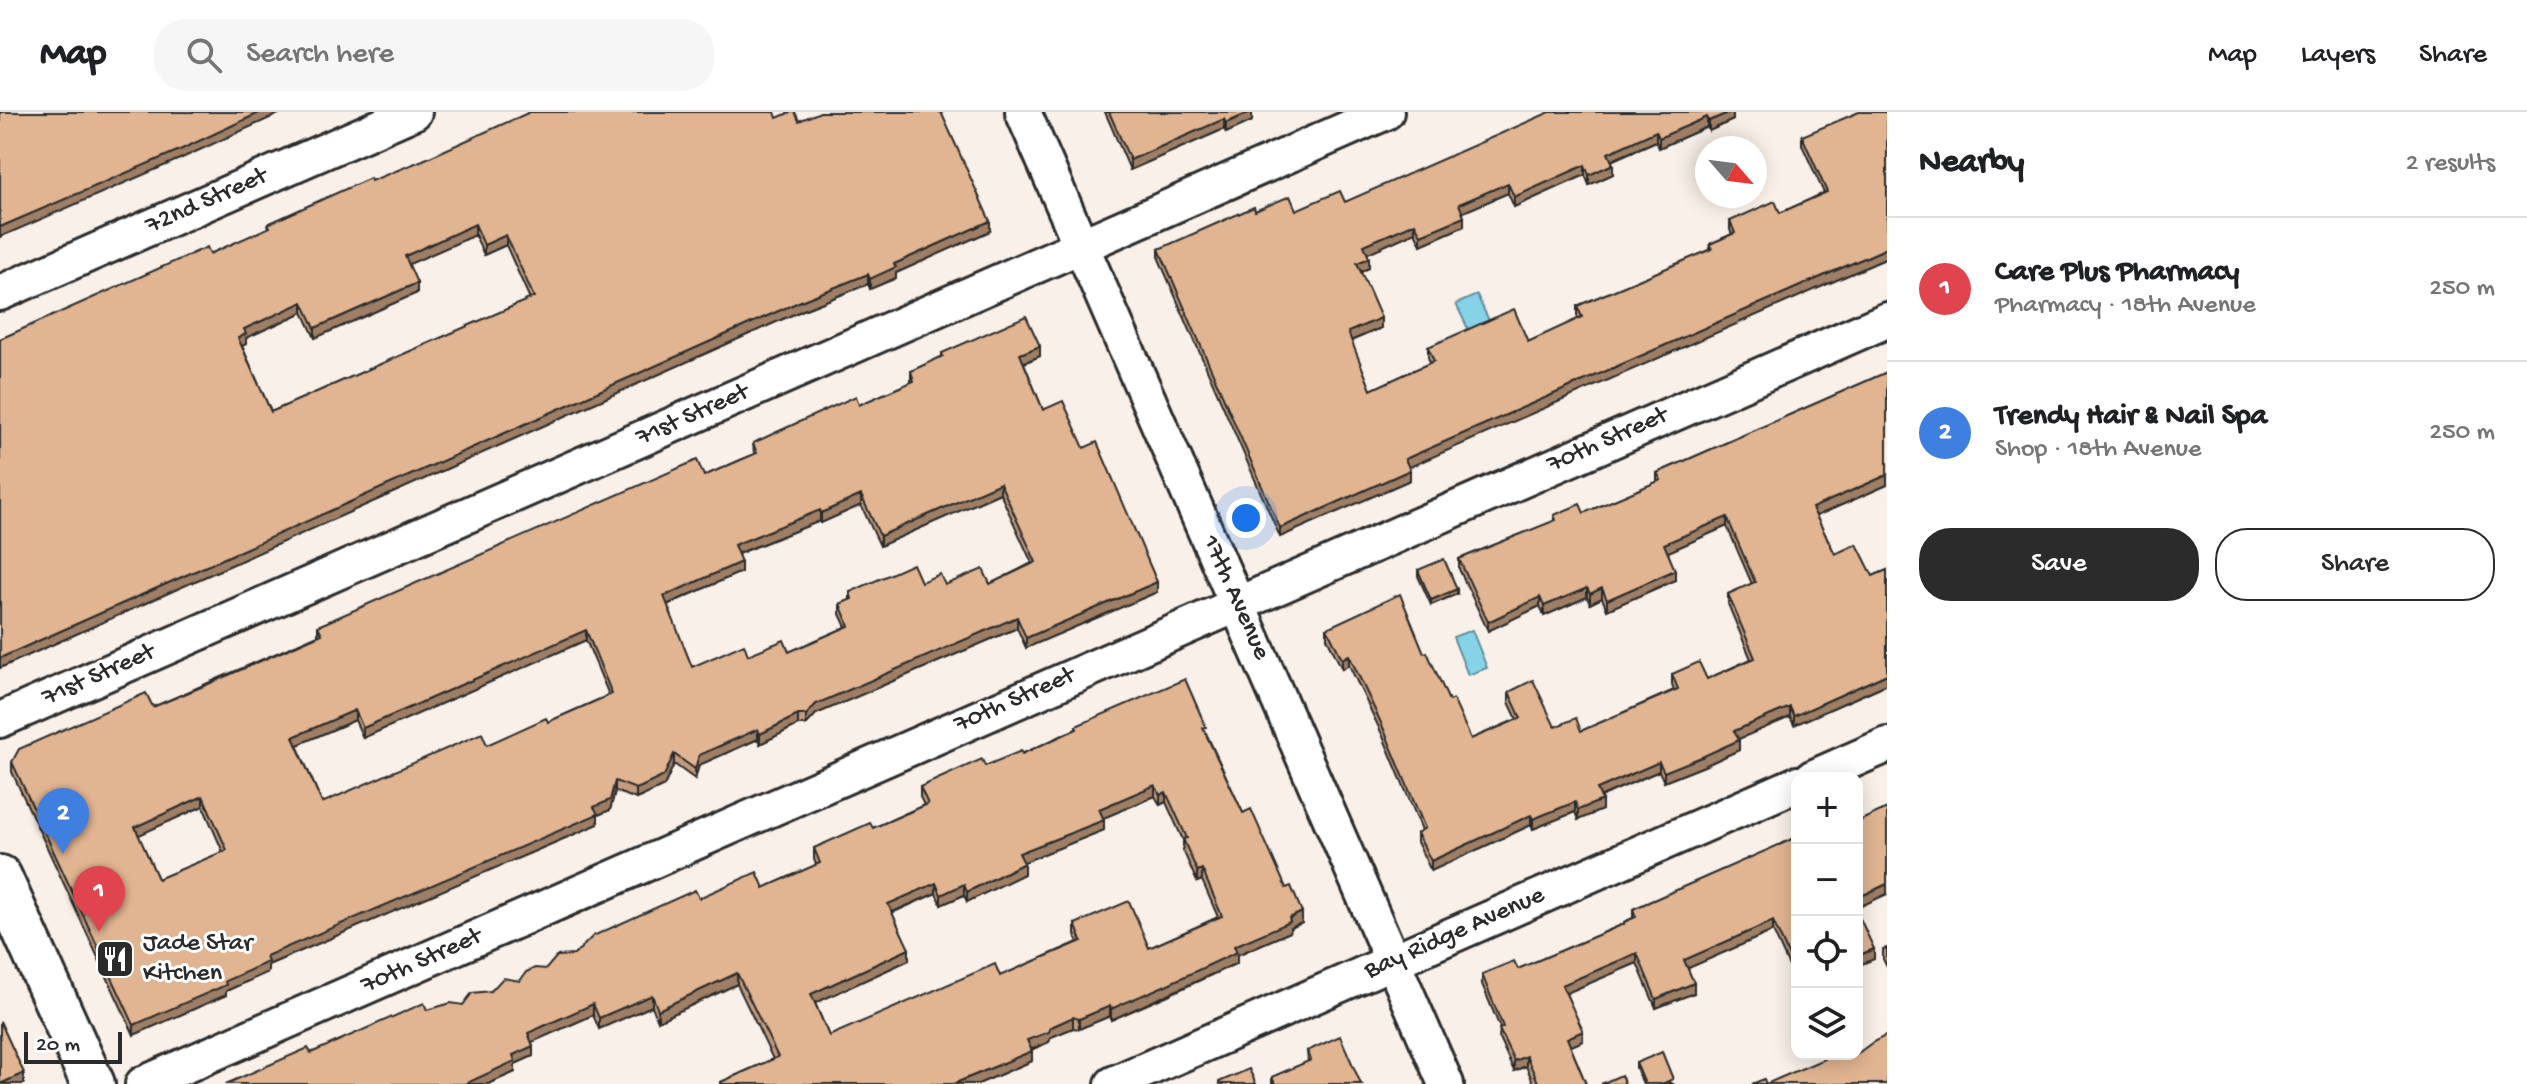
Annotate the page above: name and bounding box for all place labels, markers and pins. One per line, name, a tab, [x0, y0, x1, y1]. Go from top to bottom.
pin: 2	[37, 788, 89, 854]
pin: 1	[73, 866, 125, 932]
place label: Jade Star Kitchen	[143, 929, 255, 990]
restaurant icon: Jade Star Kitchen	[94, 938, 136, 980]

